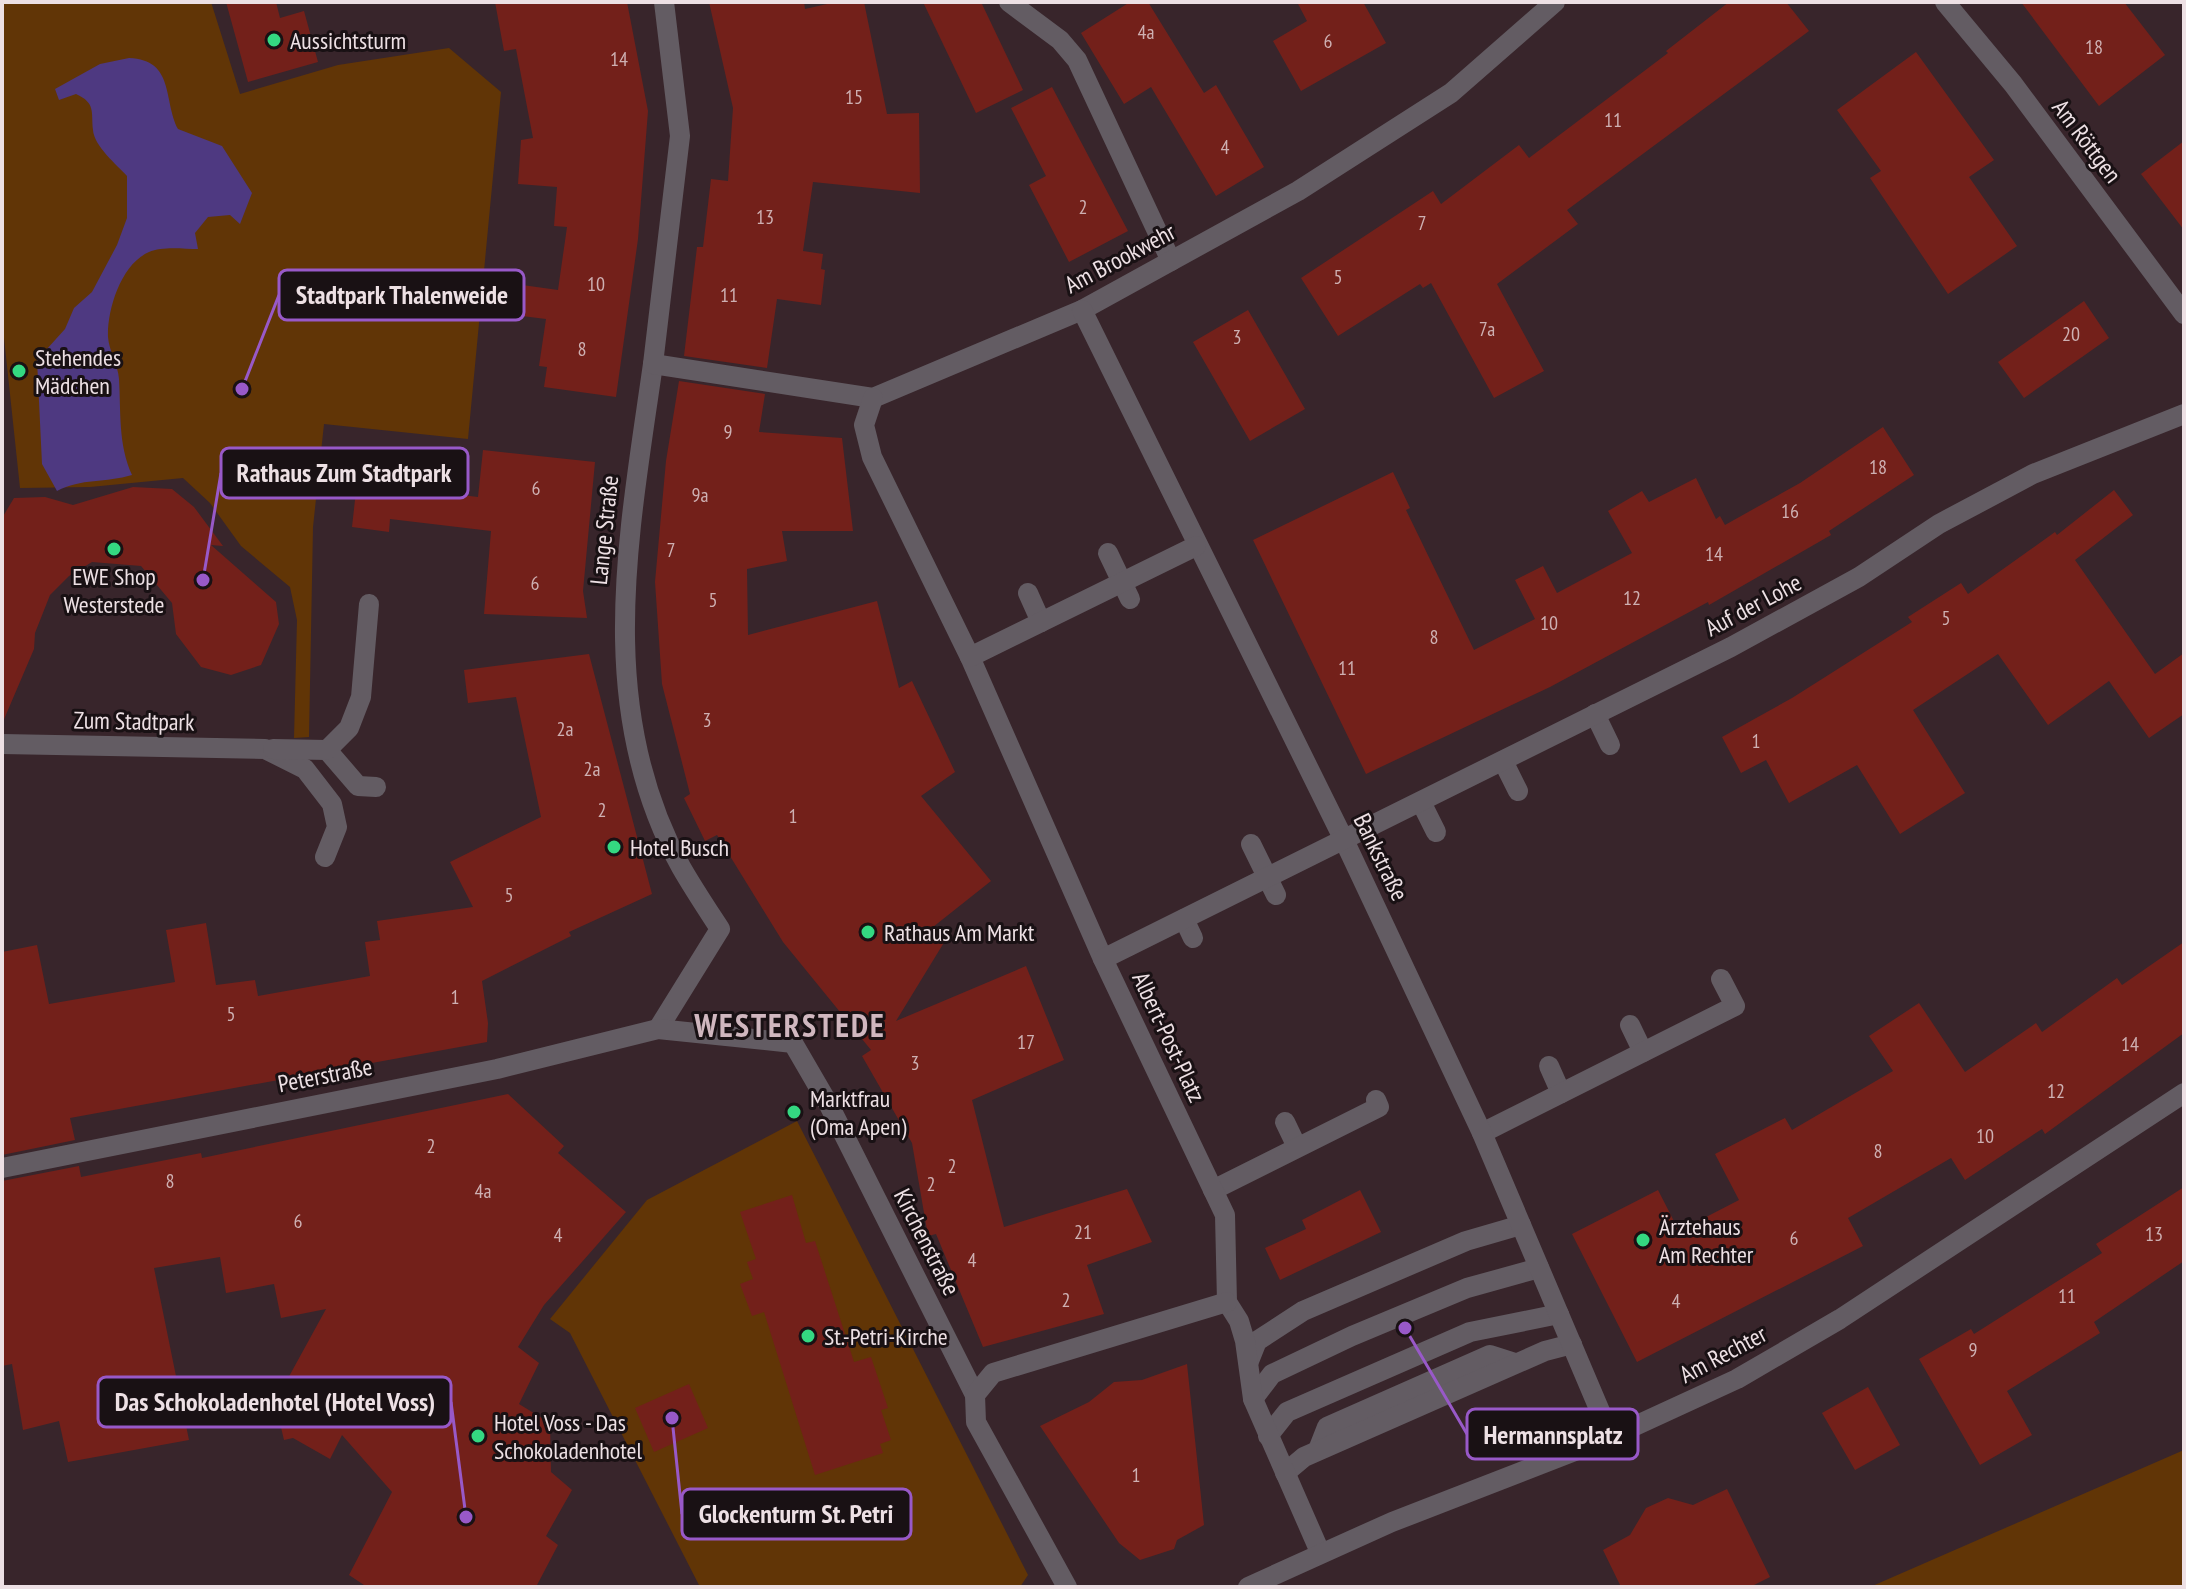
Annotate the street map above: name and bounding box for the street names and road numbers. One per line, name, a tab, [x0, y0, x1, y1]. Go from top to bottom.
street label: Am Röttgen	[2045, 93, 2129, 189]
street label: Am Brookwehr	[1059, 216, 1181, 300]
street label: Lange Straße	[583, 474, 625, 586]
street label: Auf der Lohe	[1699, 567, 1807, 643]
street label: Zum Stadtpark	[73, 704, 195, 738]
street label: Bankstraße	[1347, 808, 1415, 906]
street label: Albert-Post-Platz	[1125, 967, 1213, 1107]
street label: Peterstraße	[275, 1051, 375, 1099]
street label: Kirchenstraße	[887, 1183, 967, 1301]
street label: Am Rechter	[1674, 1318, 1772, 1390]

